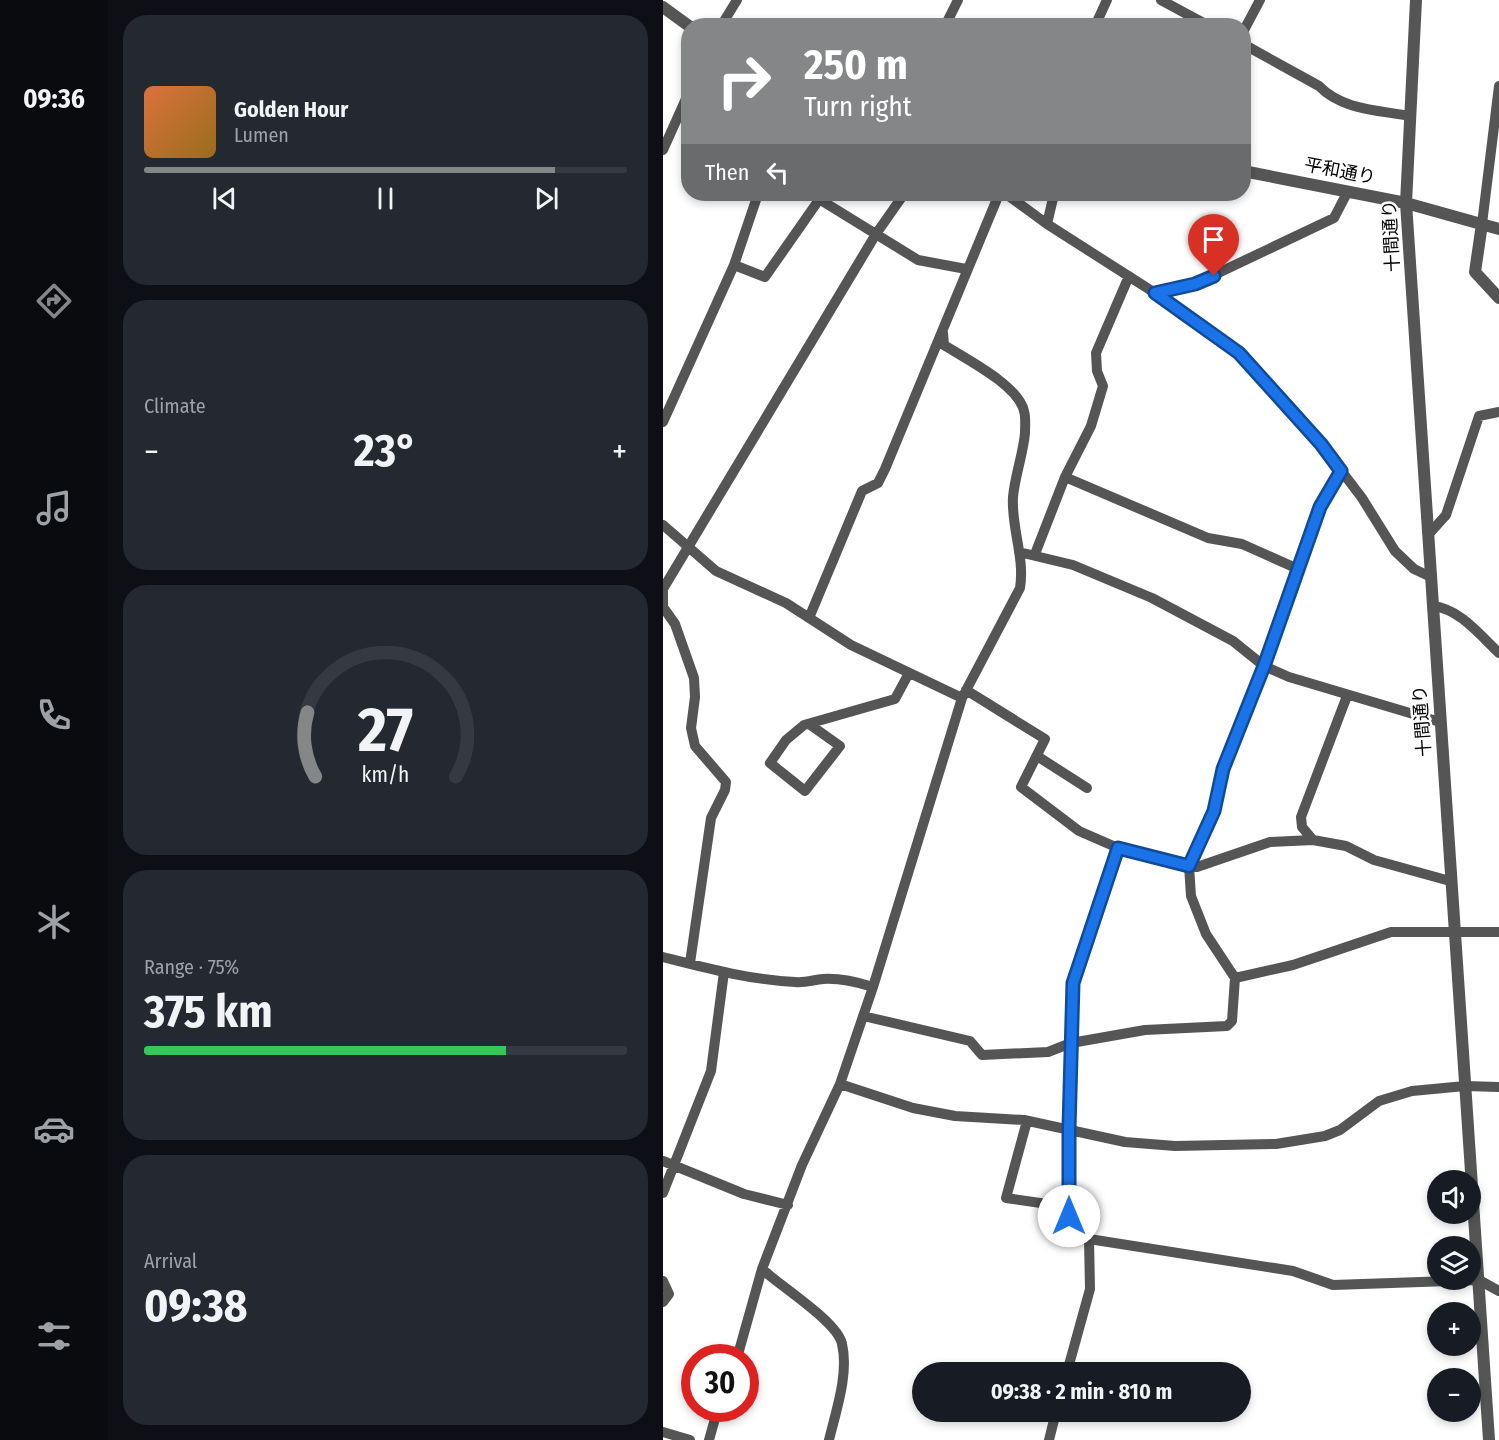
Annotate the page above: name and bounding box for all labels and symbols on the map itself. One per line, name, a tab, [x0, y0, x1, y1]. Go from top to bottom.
street label: 平和通り	[1303, 153, 1377, 189]
street label: 十間通り	[1378, 199, 1404, 273]
pin	[1188, 214, 1239, 276]
street label: 十間通り	[1409, 684, 1435, 758]
position arrow	[1037, 1184, 1101, 1248]
speed limit sign: 30	[681, 1344, 759, 1422]

